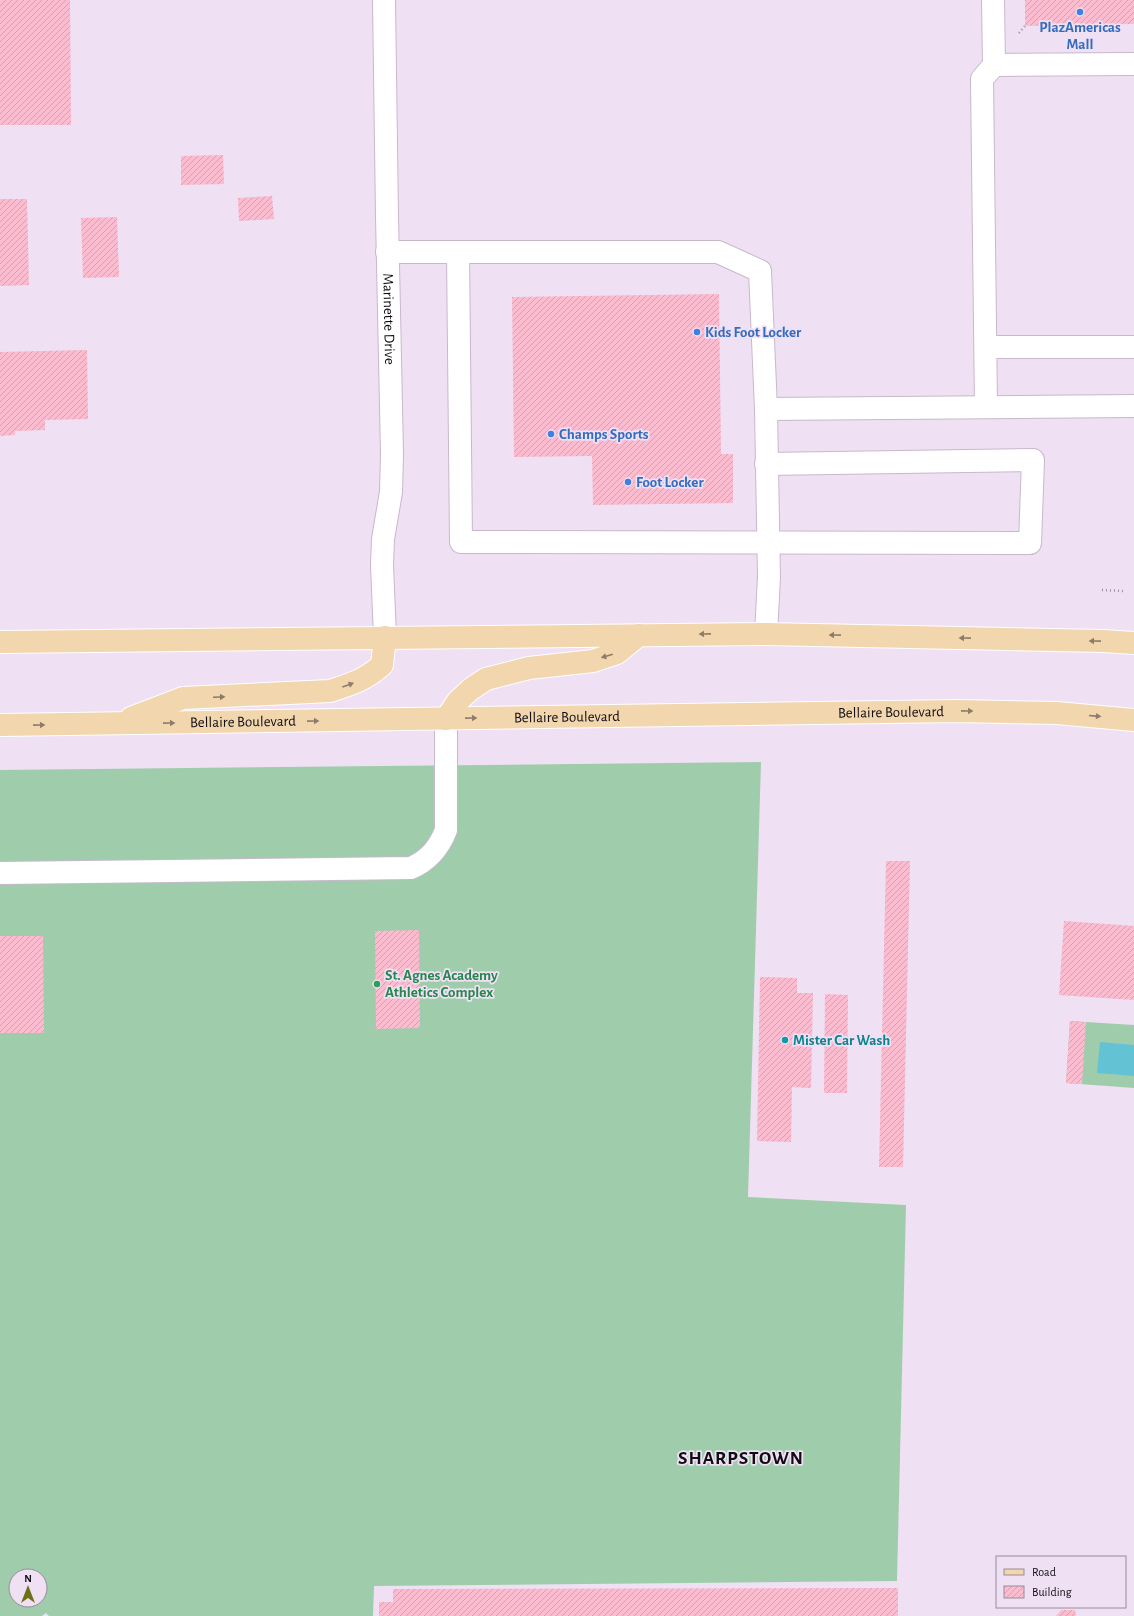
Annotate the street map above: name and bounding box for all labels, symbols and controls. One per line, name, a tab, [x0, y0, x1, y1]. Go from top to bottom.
marker: PlazAmericas Mall	[1075, 7, 1085, 17]
place label: PlazAmericas Mall	[1039, 20, 1121, 52]
street label: Marinette Drive	[381, 273, 398, 365]
place label: Kids Foot Locker	[705, 325, 802, 340]
marker: Kids Foot Locker	[692, 327, 702, 337]
place label: Champs Sports	[559, 427, 649, 442]
marker: Champs Sports	[546, 429, 556, 439]
place label: Foot Locker	[636, 475, 704, 490]
marker: Foot Locker	[623, 477, 633, 487]
one-way arrow	[698, 631, 711, 637]
one-way arrow	[828, 632, 841, 638]
one-way arrow	[958, 635, 971, 641]
one-way arrow	[1088, 638, 1101, 644]
one-way arrow	[601, 653, 613, 659]
one-way arrow	[342, 682, 354, 688]
one-way arrow	[213, 694, 226, 700]
street label: Bellaire Boulevard	[838, 704, 944, 720]
street label: Bellaire Boulevard	[514, 708, 620, 725]
one-way arrow	[961, 708, 974, 714]
street label: Bellaire Boulevard	[190, 713, 296, 730]
one-way arrow	[1089, 713, 1101, 720]
one-way arrow	[465, 715, 478, 721]
one-way arrow	[307, 717, 319, 724]
one-way arrow	[163, 720, 176, 726]
one-way arrow	[33, 722, 46, 728]
place label: St. Agnes Academy Athletics Complex	[385, 968, 498, 1000]
marker: St. Agnes Academy Athletics Complex	[372, 979, 382, 989]
place label: Mister Car Wash	[793, 1033, 890, 1048]
marker: Mister Car Wash	[780, 1035, 790, 1045]
district label: SHARPSTOWN	[678, 1449, 804, 1468]
legend	[996, 1556, 1126, 1608]
text: Road	[1032, 1566, 1056, 1578]
north arrow	[8, 1568, 48, 1608]
text: N	[24, 1573, 32, 1584]
text: Building	[1032, 1586, 1072, 1598]

